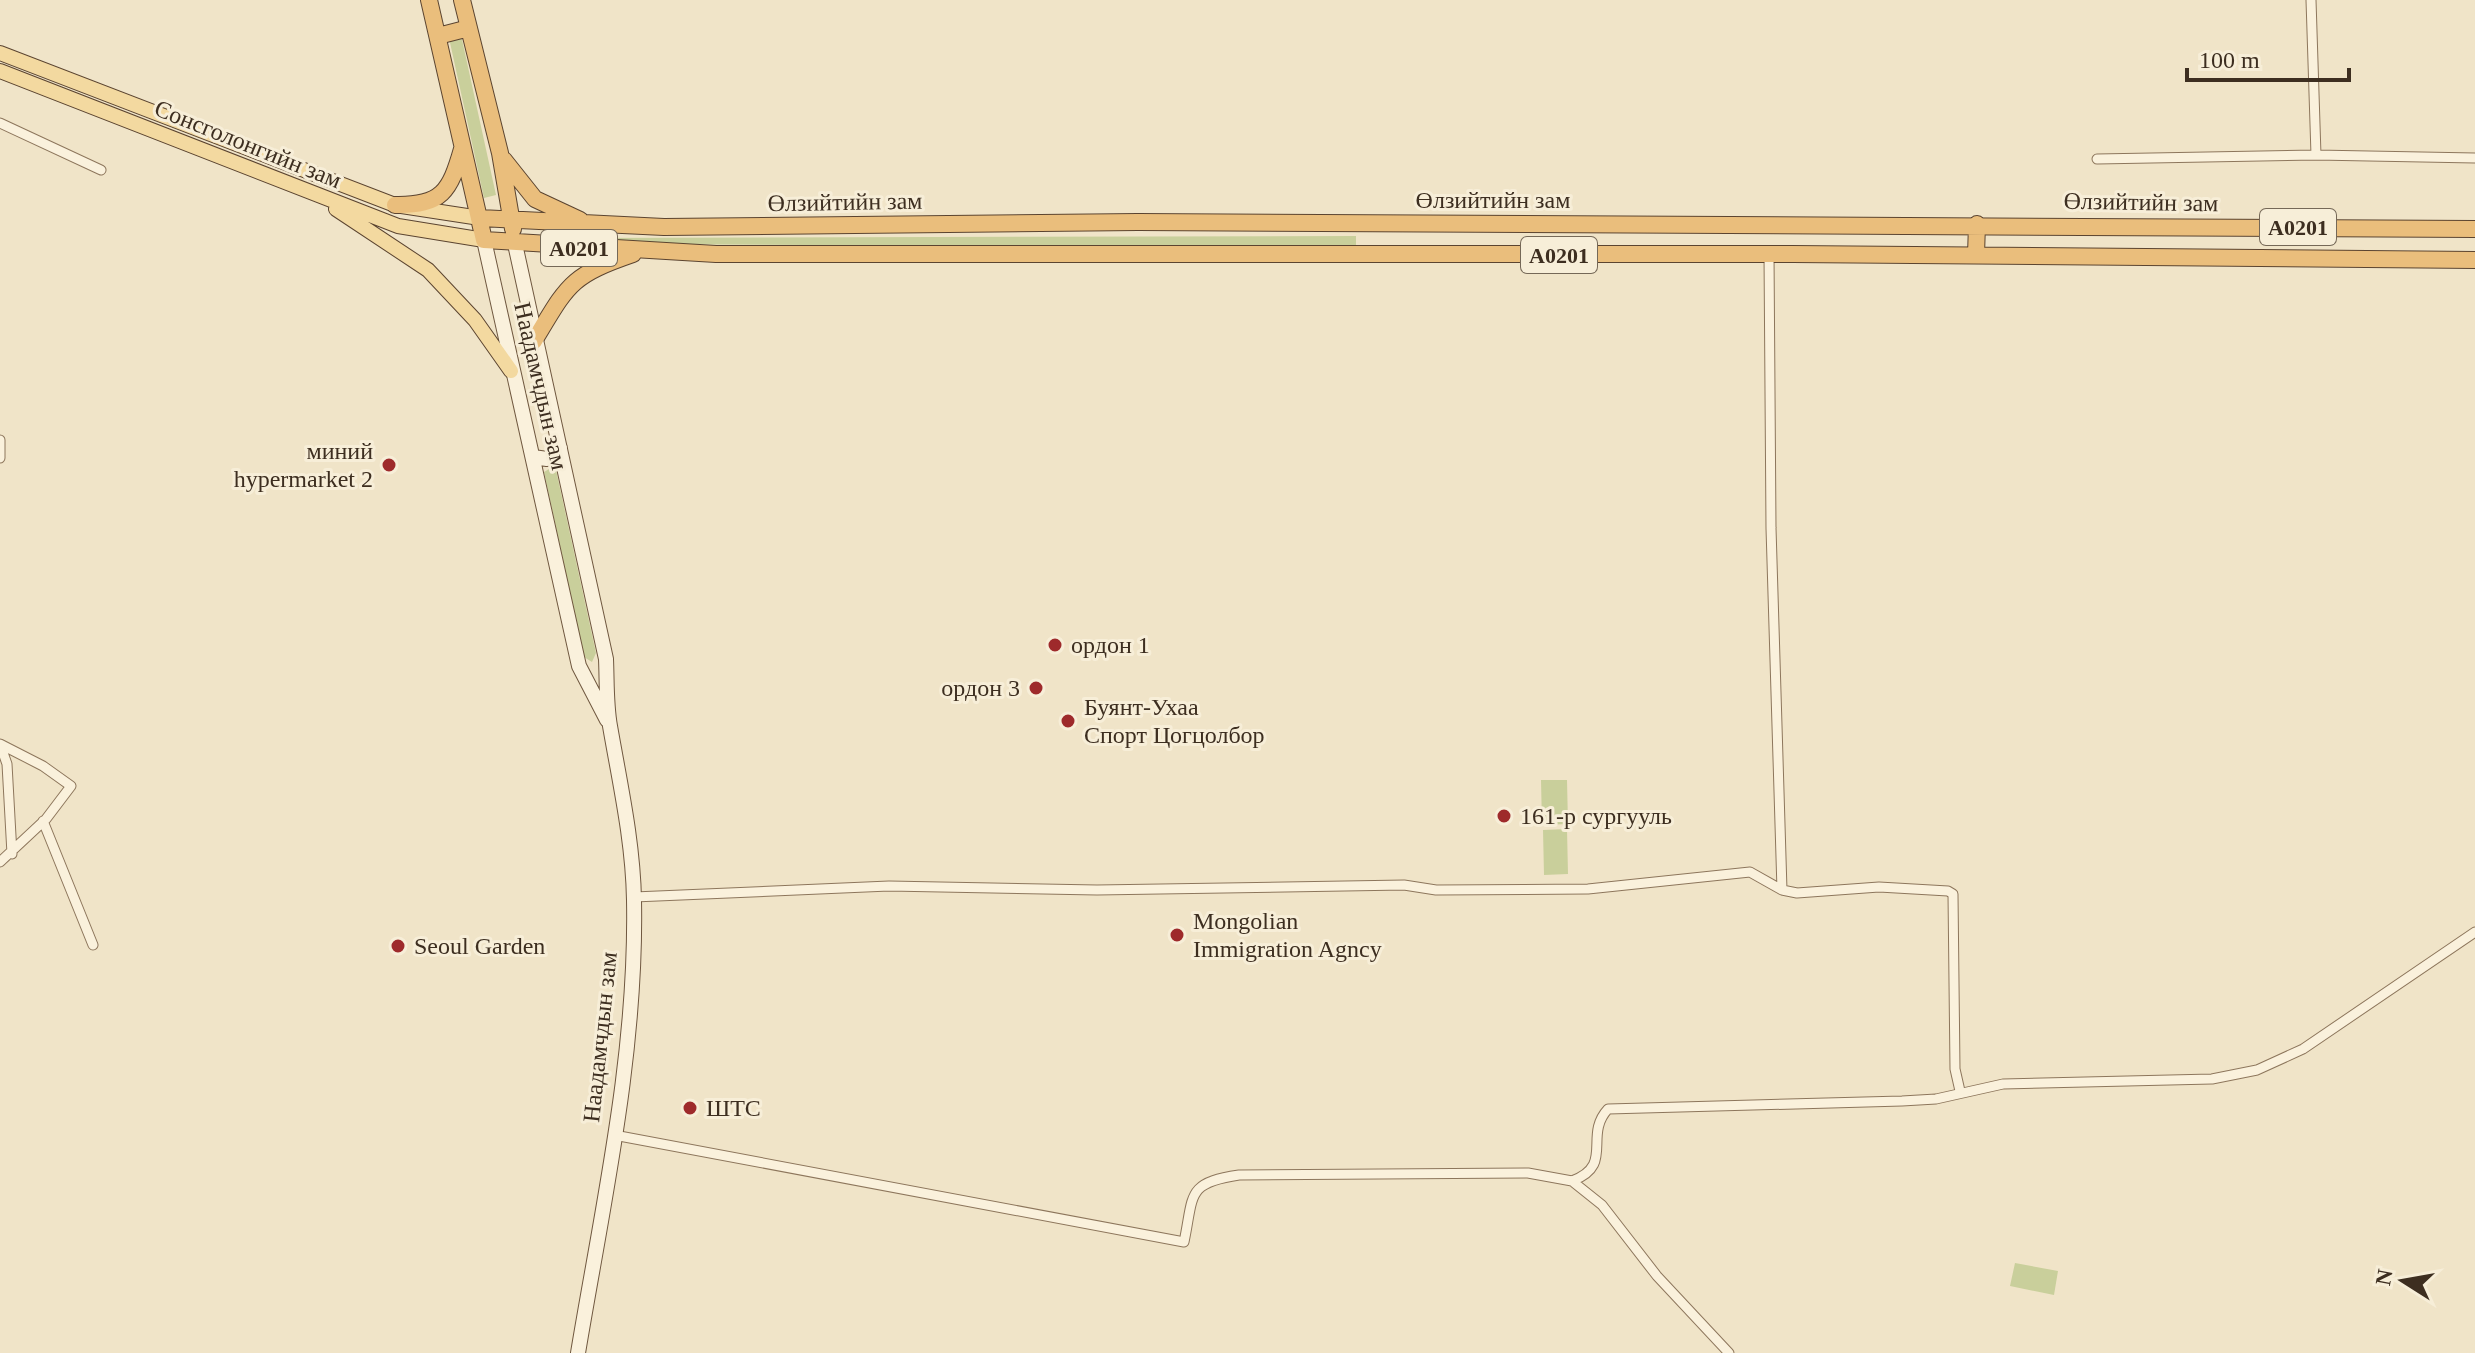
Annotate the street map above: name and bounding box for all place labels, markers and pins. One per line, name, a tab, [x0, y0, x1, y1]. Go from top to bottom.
place label: миний hypermarket 2	[234, 438, 373, 492]
marker: миний hypermarket 2	[380, 456, 398, 474]
place label: ордон 1	[1071, 632, 1150, 658]
marker: ордон 1	[1046, 636, 1064, 654]
place label: ордон 3	[941, 675, 1020, 701]
marker: ордон 3	[1027, 679, 1045, 697]
place label: Буянт-Ухаа Спорт Цогцолбор	[1084, 694, 1265, 748]
marker: Буянт-Ухаа Спорт Цогцолбор	[1059, 712, 1077, 730]
place label: 161-р сургууль	[1520, 803, 1672, 829]
marker: 161-р сургууль	[1495, 807, 1513, 825]
place label: Mongolian Immigration Agncy	[1193, 908, 1382, 962]
marker: Mongolian Immigration Agncy	[1168, 926, 1186, 944]
place label: Seoul Garden	[414, 933, 545, 959]
marker: Seoul Garden	[389, 937, 407, 955]
place label: ШТС	[706, 1095, 761, 1121]
marker: ШТС	[681, 1099, 699, 1117]

